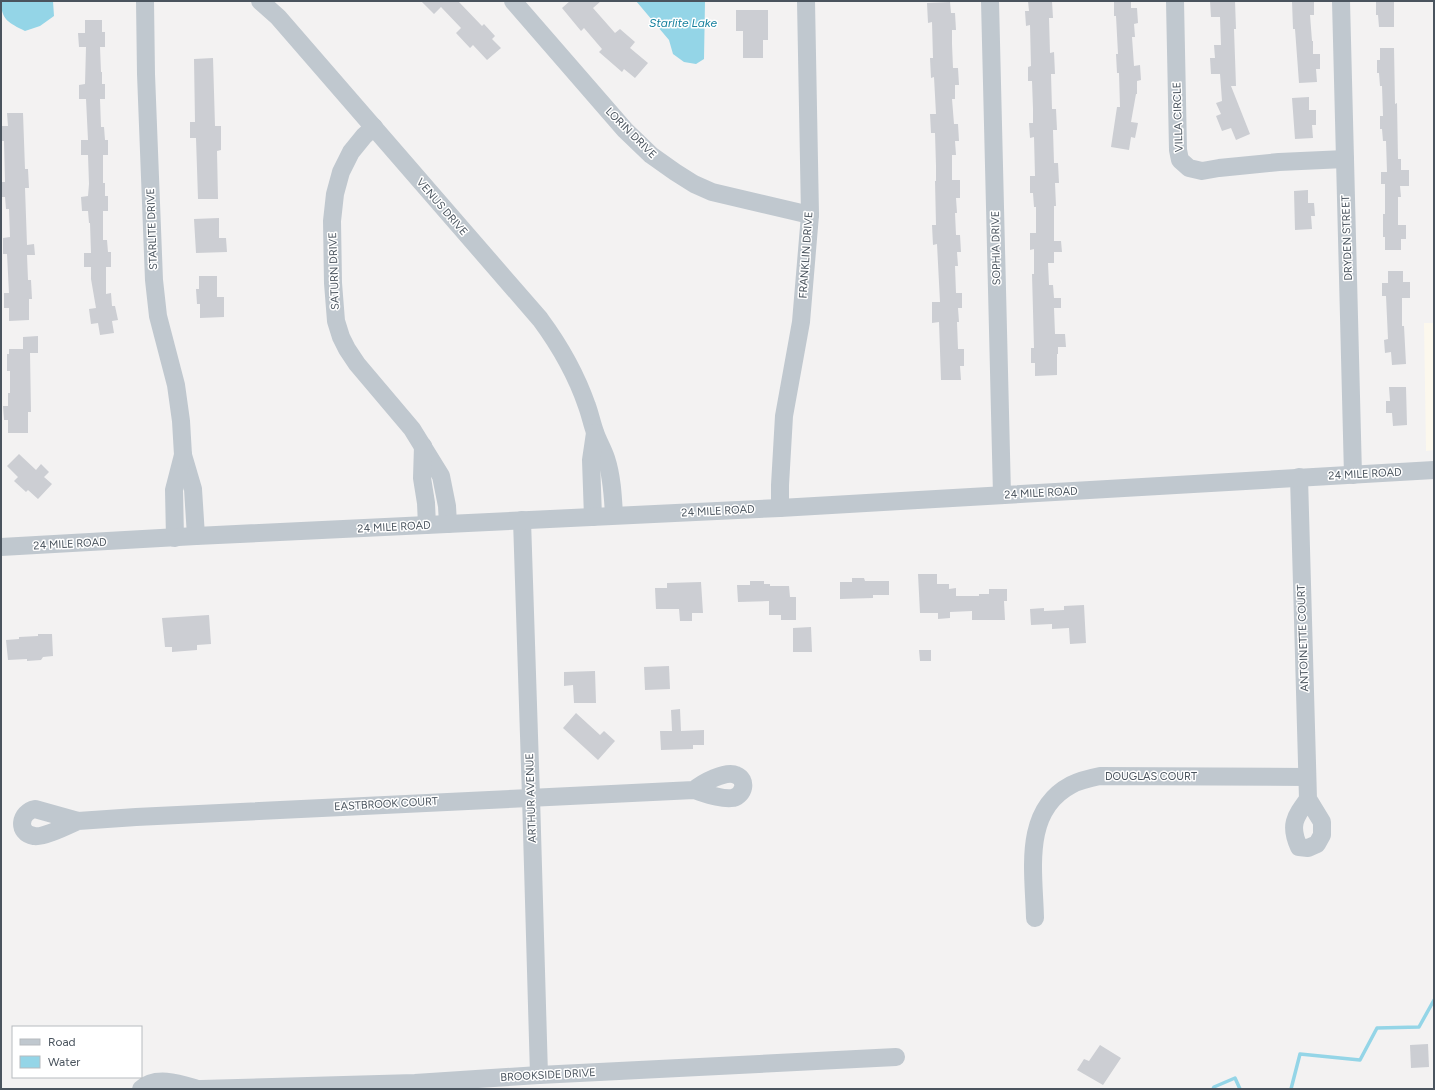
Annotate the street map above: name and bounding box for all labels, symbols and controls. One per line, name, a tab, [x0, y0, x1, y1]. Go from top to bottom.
water label: Starlite Lake	[649, 16, 718, 30]
street label: VILLA CIRCLE	[1170, 82, 1186, 152]
street label: LORIN DRIVE	[603, 105, 659, 161]
street label: VENUS DRIVE	[414, 176, 470, 238]
street label: STARLITE DRIVE	[144, 188, 160, 270]
street label: DRYDEN STREET	[1339, 195, 1355, 281]
street label: FRANKLIN DRIVE	[796, 211, 816, 299]
street label: SOPHIA DRIVE	[989, 211, 1003, 285]
street label: SATURN DRIVE	[326, 232, 342, 310]
street label: 24 MILE ROAD	[1328, 466, 1402, 482]
street label: 24 MILE ROAD	[1004, 485, 1078, 501]
street label: 24 MILE ROAD	[681, 503, 755, 519]
street label: 24 MILE ROAD	[357, 519, 431, 535]
street label: 24 MILE ROAD	[33, 536, 107, 552]
street label: ANTOINETTE COURT	[1295, 584, 1311, 692]
street label: ARTHUR AVENUE	[523, 753, 539, 843]
street label: DOUGLAS COURT	[1105, 770, 1197, 783]
street label: EASTBROOK COURT	[334, 795, 438, 813]
legend	[12, 1026, 142, 1078]
text: Road	[48, 1035, 76, 1049]
text: Water	[48, 1055, 80, 1069]
street label: BROOKSIDE DRIVE	[500, 1066, 596, 1084]

